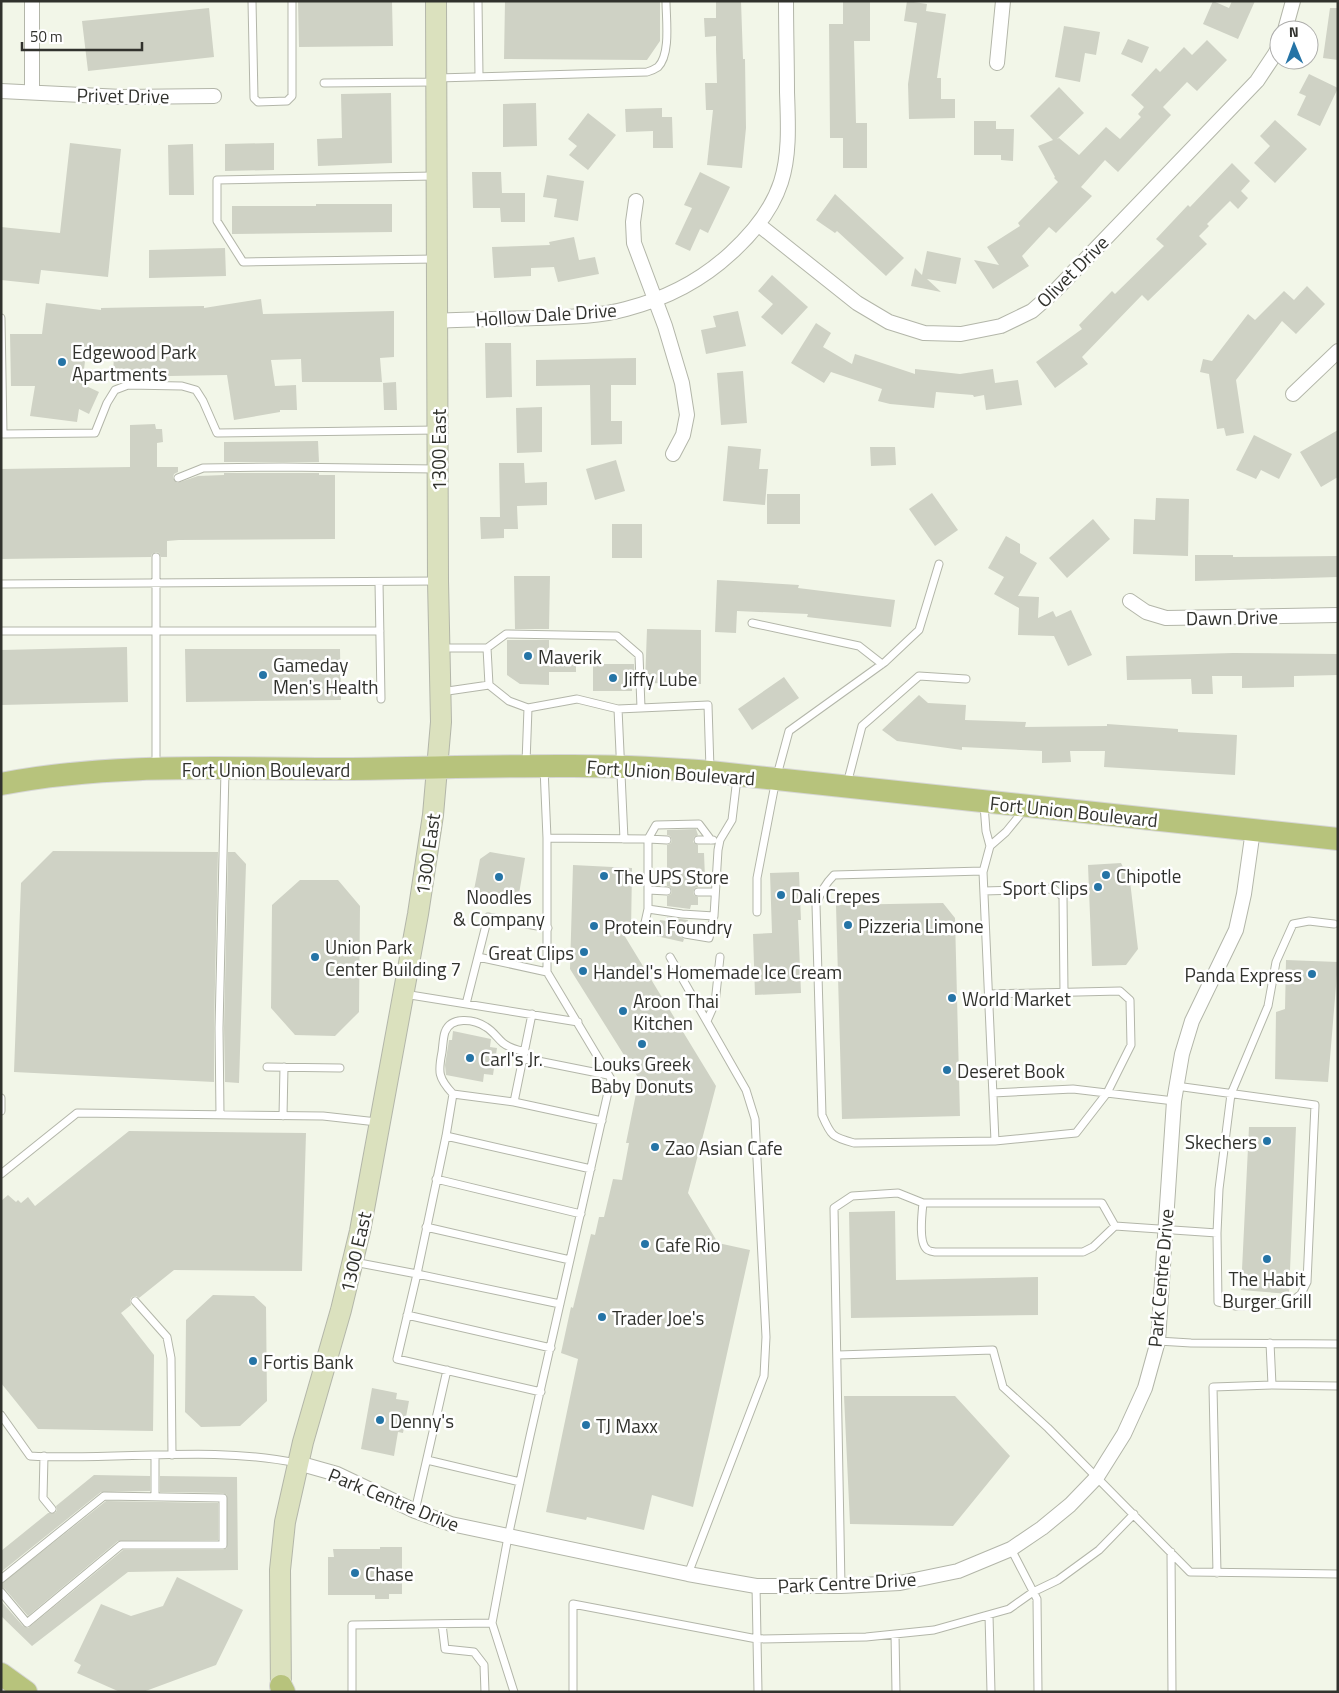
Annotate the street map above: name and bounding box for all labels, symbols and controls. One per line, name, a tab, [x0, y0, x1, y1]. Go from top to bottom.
scale bar	[22, 20, 142, 52]
north arrow	[1269, 20, 1319, 70]
text: N	[1289, 21, 1299, 42]
text: 50 m	[30, 25, 63, 48]
street label: Privet Drive	[76, 80, 170, 110]
street label: Olivet Drive	[1029, 228, 1115, 314]
street label: Hollow Dale Drive	[474, 295, 618, 333]
place label: Edgewood Park Apartments	[72, 337, 197, 388]
marker: Edgewood Park Apartments	[56, 356, 68, 368]
street label: 1300 East	[424, 409, 453, 491]
street label: Dawn Drive	[1186, 602, 1278, 632]
place label: Maverik	[538, 642, 602, 671]
place label: Gameday Men's Health	[273, 650, 378, 701]
marker: Maverik	[522, 650, 534, 662]
place label: Jiffy Lube	[623, 664, 697, 693]
marker: Gameday Men's Health	[257, 669, 269, 681]
marker: Jiffy Lube	[607, 672, 619, 684]
street label: Fort Union Boulevard	[586, 752, 756, 792]
street label: Fort Union Boulevard	[182, 755, 350, 784]
street label: Fort Union Boulevard	[989, 788, 1159, 834]
street label: 1300 East	[407, 811, 447, 897]
place label: Chipotle	[1116, 861, 1181, 890]
place label: The UPS Store	[614, 862, 729, 891]
marker: Chipotle	[1100, 869, 1112, 881]
marker: The UPS Store	[598, 870, 610, 882]
marker: Noodles & Company	[493, 871, 505, 883]
place label: Sport Clips	[1002, 873, 1088, 902]
place label: Dali Crepes	[791, 881, 880, 910]
marker: Sport Clips	[1092, 881, 1104, 893]
place label: Noodles & Company	[453, 882, 545, 933]
marker: Dali Crepes	[775, 889, 787, 901]
place label: Pizzeria Limone	[858, 911, 984, 940]
place label: Protein Foundry	[604, 912, 732, 941]
marker: Pizzeria Limone	[842, 919, 854, 931]
marker: Protein Foundry	[588, 920, 600, 932]
place label: Union Park Center Building 7	[325, 932, 461, 983]
place label: Great Clips	[488, 938, 574, 967]
marker: Great Clips	[578, 946, 590, 958]
marker: Union Park Center Building 7	[309, 951, 321, 963]
place label: Handel's Homemade Ice Cream	[593, 957, 842, 986]
place label: Panda Express	[1185, 960, 1302, 989]
marker: Handel's Homemade Ice Cream	[577, 965, 589, 977]
marker: Panda Express	[1306, 968, 1318, 980]
place label: World Market	[962, 984, 1071, 1013]
place label: Aroon Thai Kitchen	[633, 986, 719, 1037]
marker: World Market	[946, 992, 958, 1004]
marker: Aroon Thai Kitchen	[617, 1005, 629, 1017]
marker: Louks Greek Baby Donuts	[636, 1038, 648, 1050]
place label: Carl's Jr.	[480, 1044, 543, 1073]
place label: Louks Greek Baby Donuts	[591, 1049, 693, 1100]
marker: Carl's Jr.	[464, 1052, 476, 1064]
place label: Deseret Book	[957, 1056, 1065, 1085]
marker: Deseret Book	[941, 1064, 953, 1076]
place label: Skechers	[1185, 1127, 1257, 1156]
place label: Zao Asian Cafe	[665, 1133, 783, 1162]
marker: Skechers	[1261, 1135, 1273, 1147]
marker: Zao Asian Cafe	[649, 1141, 661, 1153]
street label: 1300 East	[332, 1208, 378, 1295]
street label: Park Centre Drive	[1140, 1208, 1180, 1348]
place label: Cafe Rio	[655, 1230, 721, 1259]
marker: Cafe Rio	[639, 1238, 651, 1250]
marker: The Habit Burger Grill	[1261, 1253, 1273, 1265]
place label: The Habit Burger Grill	[1222, 1264, 1312, 1315]
place label: Trader Joe's	[612, 1303, 704, 1332]
marker: Trader Joe's	[596, 1311, 608, 1323]
place label: Fortis Bank	[263, 1347, 354, 1376]
marker: Fortis Bank	[247, 1355, 259, 1367]
place label: Denny's	[390, 1406, 454, 1435]
place label: TJ Maxx	[596, 1411, 658, 1440]
marker: Denny's	[374, 1414, 386, 1426]
marker: TJ Maxx	[580, 1419, 592, 1431]
street label: Park Centre Drive	[324, 1460, 464, 1538]
place label: Chase	[365, 1559, 414, 1588]
street label: Park Centre Drive	[777, 1564, 917, 1600]
marker: Chase	[349, 1567, 361, 1579]

